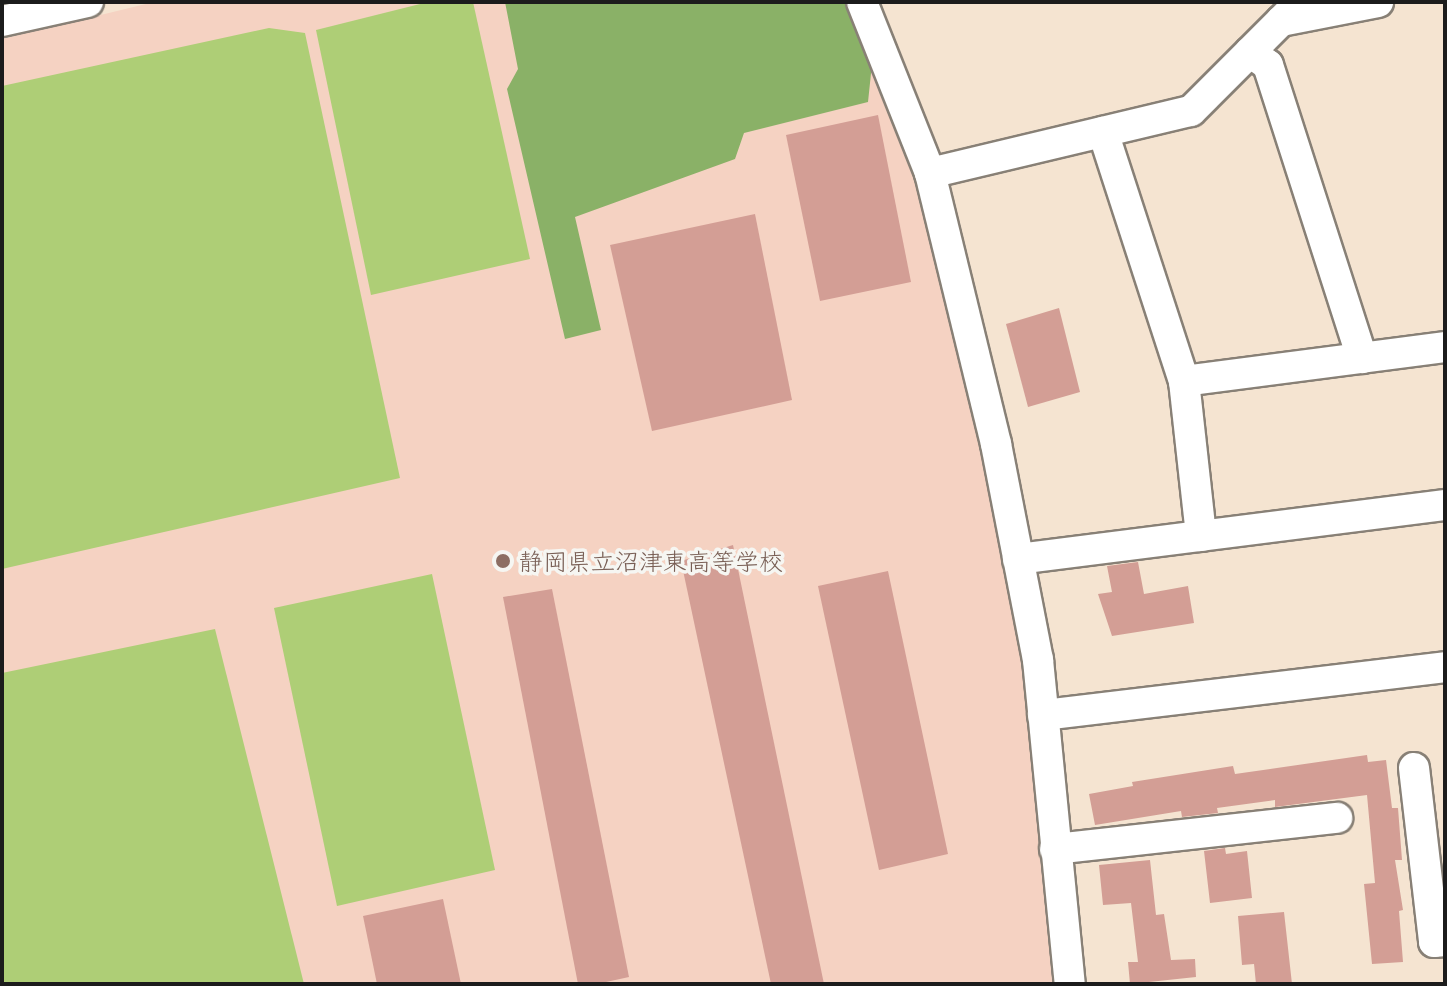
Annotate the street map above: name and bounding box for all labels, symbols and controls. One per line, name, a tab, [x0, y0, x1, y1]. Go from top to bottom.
place label: 静岡県立沼津東高等学校	[519, 547, 783, 575]
marker: 静岡県立沼津東高等学校	[494, 552, 512, 570]

